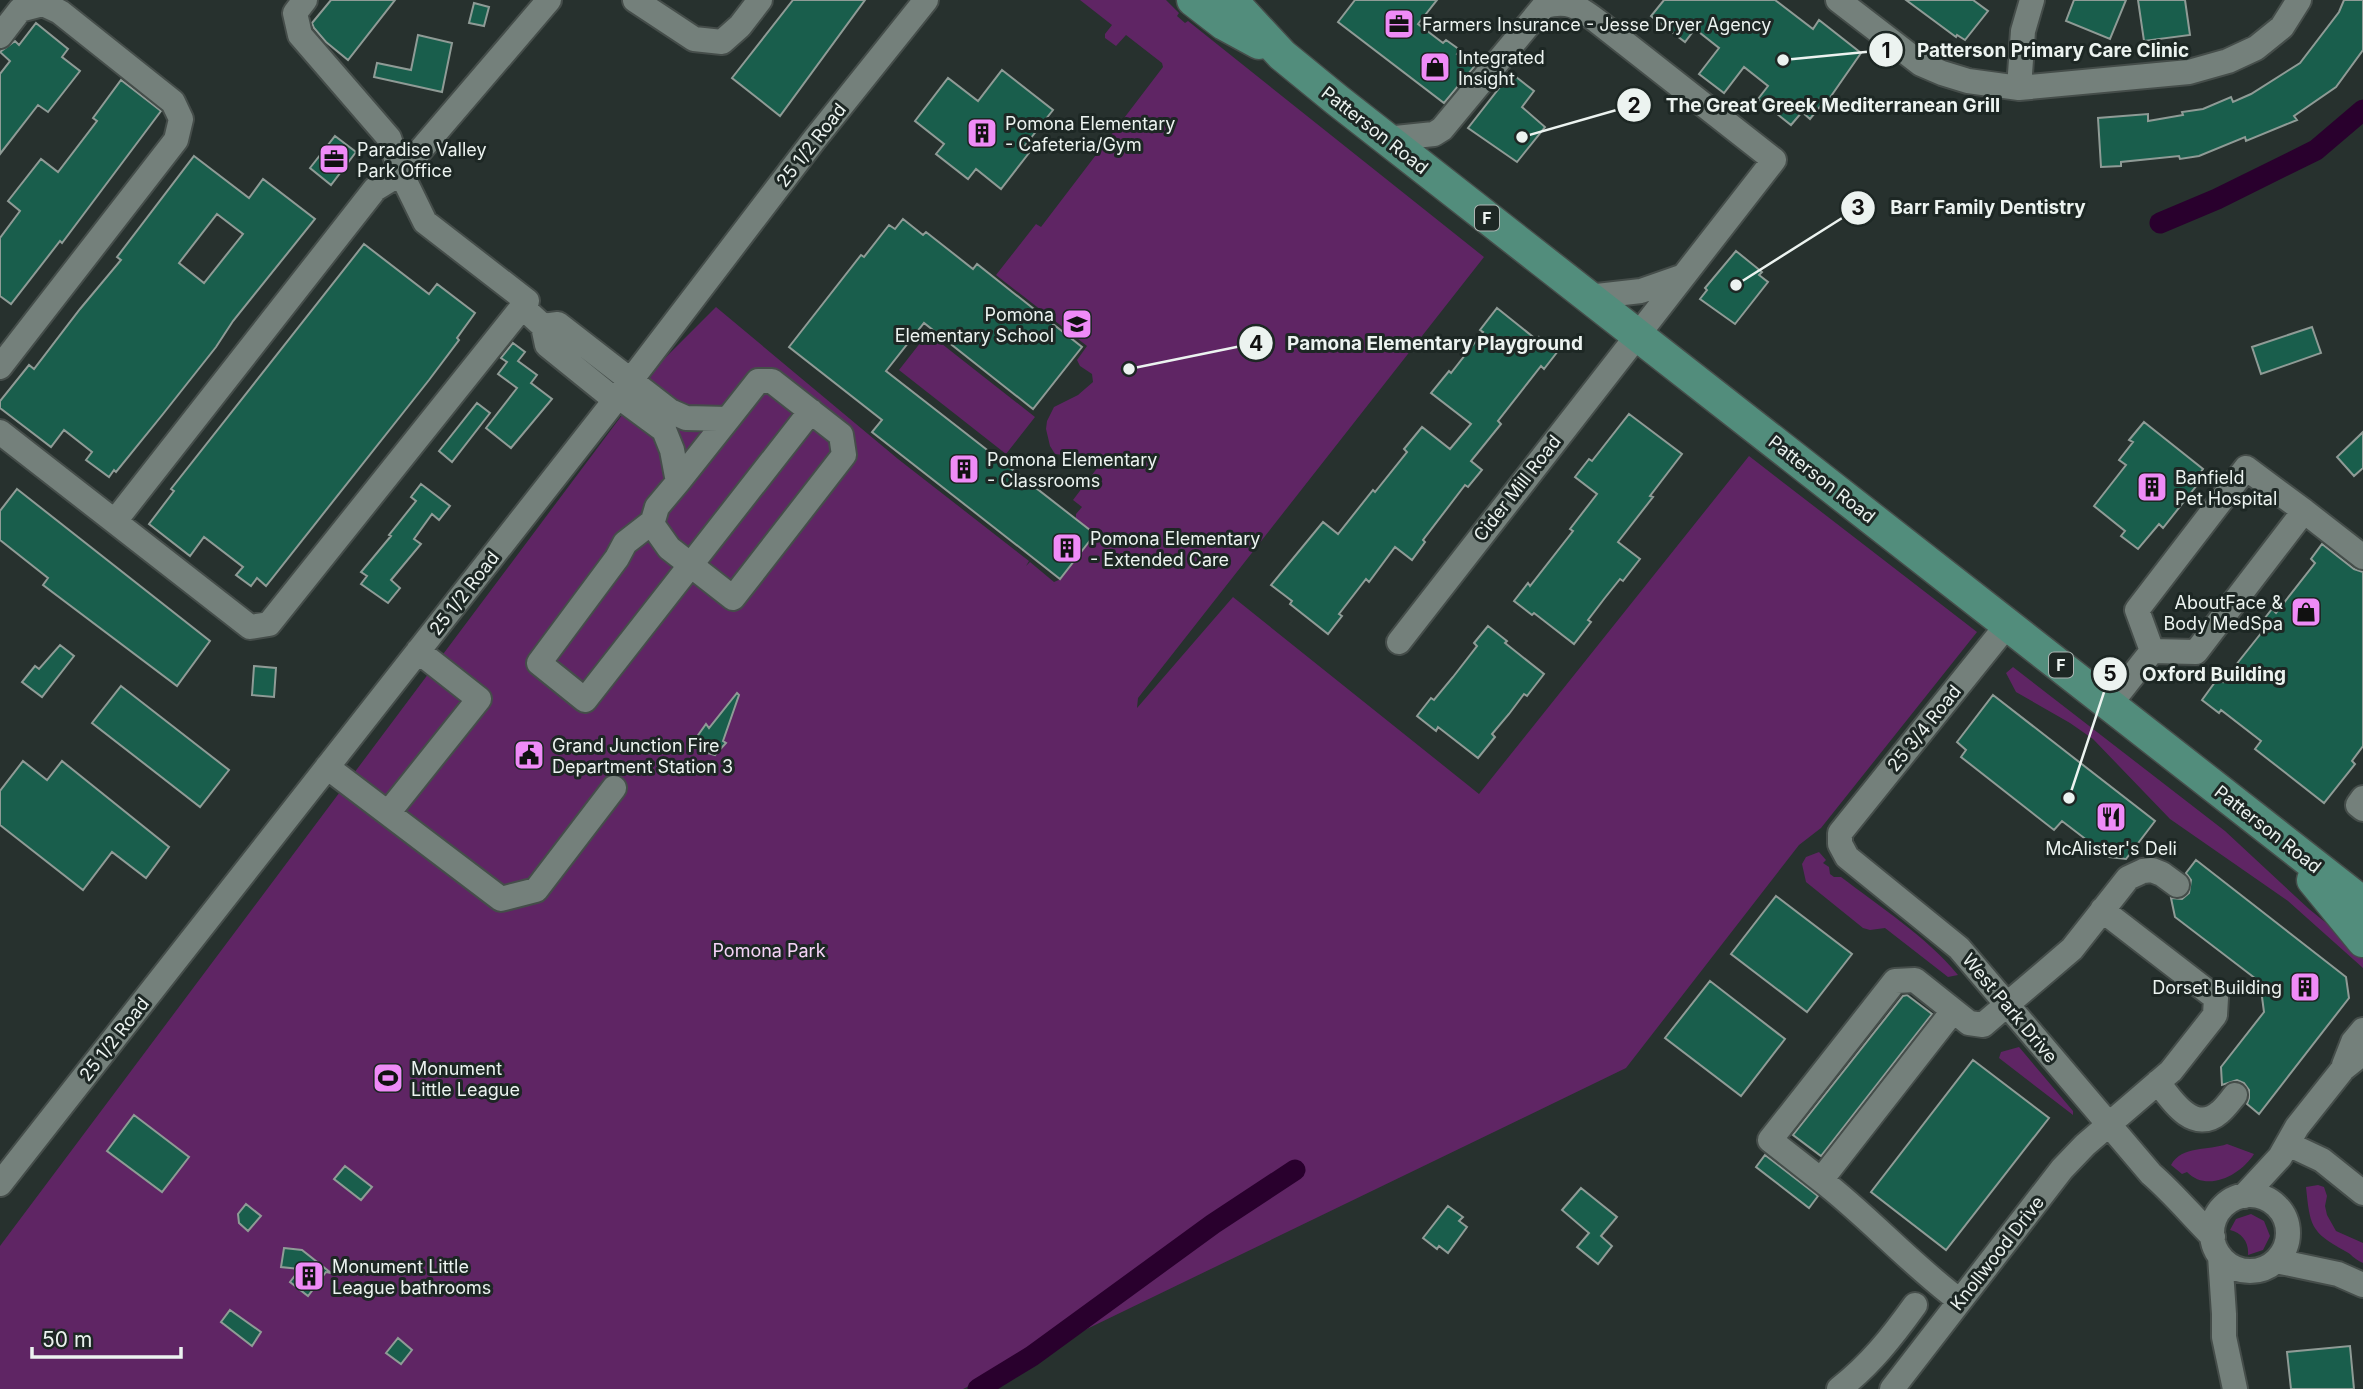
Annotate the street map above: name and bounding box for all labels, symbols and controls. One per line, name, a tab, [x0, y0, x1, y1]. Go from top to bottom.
office icon: Farmers Insurance - Jesse Dryer Agency	[1382, 7, 1416, 41]
place label: Farmers Insurance - Jesse Dryer Agency	[1422, 14, 1771, 35]
callout: Patterson Primary Care Clinic	[1868, 30, 2203, 70]
text: 1	[1881, 38, 1891, 63]
text: Patterson Primary Care Clinic	[1917, 39, 2189, 62]
place label: Integrated Insight	[1458, 47, 1545, 89]
shop icon: Integrated Insight	[1418, 50, 1452, 84]
street label: Patterson Road	[1318, 82, 1432, 178]
callout: The Great Greek Mediterranean Grill	[1616, 85, 2014, 125]
text: 2	[1627, 93, 1641, 118]
text: The Great Greek Mediterranean Grill	[1666, 94, 2000, 117]
street label: 25 1/2 Road	[772, 99, 850, 191]
place label: Pomona Elementary - Cafeteria/Gym	[1005, 113, 1175, 155]
building icon: Pomona Elementary - Cafeteria/Gym	[965, 116, 999, 150]
place label: Paradise Valley Park Office	[357, 139, 487, 181]
office icon: Paradise Valley Park Office	[317, 142, 351, 176]
callout: Barr Family Dentistry	[1841, 188, 2099, 228]
text: 3	[1851, 195, 1865, 220]
text: Barr Family Dentistry	[1890, 196, 2086, 219]
road number: F	[1475, 206, 1499, 230]
place label: Pomona Elementary School	[895, 304, 1054, 346]
school or university icon: Pomona Elementary School	[1060, 307, 1094, 341]
callout: Pamona Elementary Playground	[1238, 323, 1597, 363]
text: 4	[1249, 331, 1263, 356]
text: Pamona Elementary Playground	[1287, 332, 1583, 355]
street label: Cider Mill Road	[1469, 431, 1565, 545]
street label: Patterson Road	[1765, 431, 1879, 527]
place label: Pomona Elementary - Classrooms	[987, 449, 1157, 491]
building icon: Pomona Elementary - Classrooms	[947, 452, 981, 486]
place label: Banfield Pet Hospital	[2175, 467, 2277, 509]
building icon: Banfield Pet Hospital	[2135, 470, 2169, 504]
place label: Pomona Elementary - Extended Care	[1090, 528, 1260, 570]
building icon: Pomona Elementary - Extended Care	[1050, 531, 1084, 565]
street label: 25 1/2 Road	[425, 547, 503, 639]
place label: AboutFace & Body MedSpa	[2164, 592, 2283, 634]
shop icon: AboutFace & Body MedSpa	[2289, 595, 2323, 629]
road number: F	[2049, 652, 2073, 678]
callout: Oxford Building	[2092, 654, 2300, 694]
text: 5	[2103, 661, 2117, 686]
text: Oxford Building	[2142, 663, 2286, 686]
street label: 25 3/4 Road	[1883, 681, 1965, 775]
place label: Grand Junction Fire Department Station 3	[552, 735, 733, 777]
public building icon: Grand Junction Fire Department Station 3	[512, 738, 546, 772]
street label: Patterson Road	[2211, 781, 2325, 877]
restaurant icon: McAlister's Deli	[2094, 800, 2128, 834]
place label: McAlister's Deli	[2045, 838, 2177, 859]
park label: Pomona Park	[712, 940, 826, 961]
street label: West Park Drive	[1958, 949, 2062, 1067]
building icon: Dorset Building	[2288, 970, 2322, 1004]
place label: Dorset Building	[2152, 977, 2282, 998]
street label: 25 1/2 Road	[75, 993, 153, 1085]
place label: Monument Little League	[411, 1058, 520, 1100]
sports icon: Monument Little League	[371, 1061, 405, 1095]
street label: Knollwood Drive	[1946, 1192, 2048, 1314]
place label: Monument Little League bathrooms	[332, 1256, 491, 1298]
building icon: Monument Little League bathrooms	[292, 1259, 326, 1293]
scale bar	[32, 1316, 180, 1360]
text: 50 m	[42, 1327, 92, 1352]

